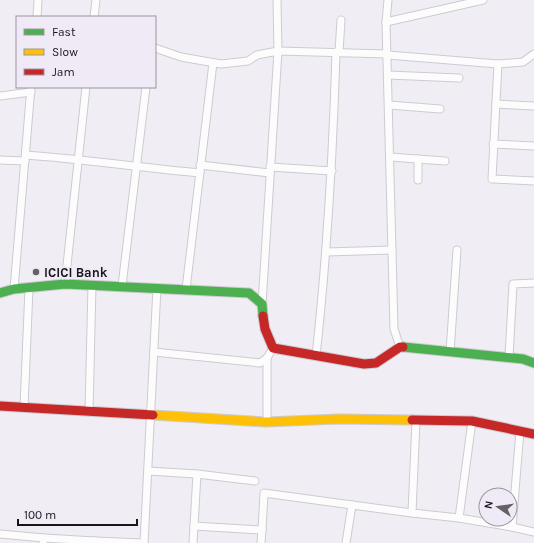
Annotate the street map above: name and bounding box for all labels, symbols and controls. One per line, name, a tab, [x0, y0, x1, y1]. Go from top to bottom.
legend	[16, 16, 156, 88]
text: Fast	[52, 25, 76, 39]
text: Slow	[52, 45, 78, 59]
text: Jam	[52, 65, 75, 79]
place label: ICICI Bank	[44, 265, 108, 280]
marker: ICICI Bank	[31, 267, 41, 277]
north arrow	[478, 487, 518, 527]
text: N	[482, 500, 496, 510]
scale bar	[18, 501, 137, 527]
text: 100 m	[24, 508, 56, 522]

